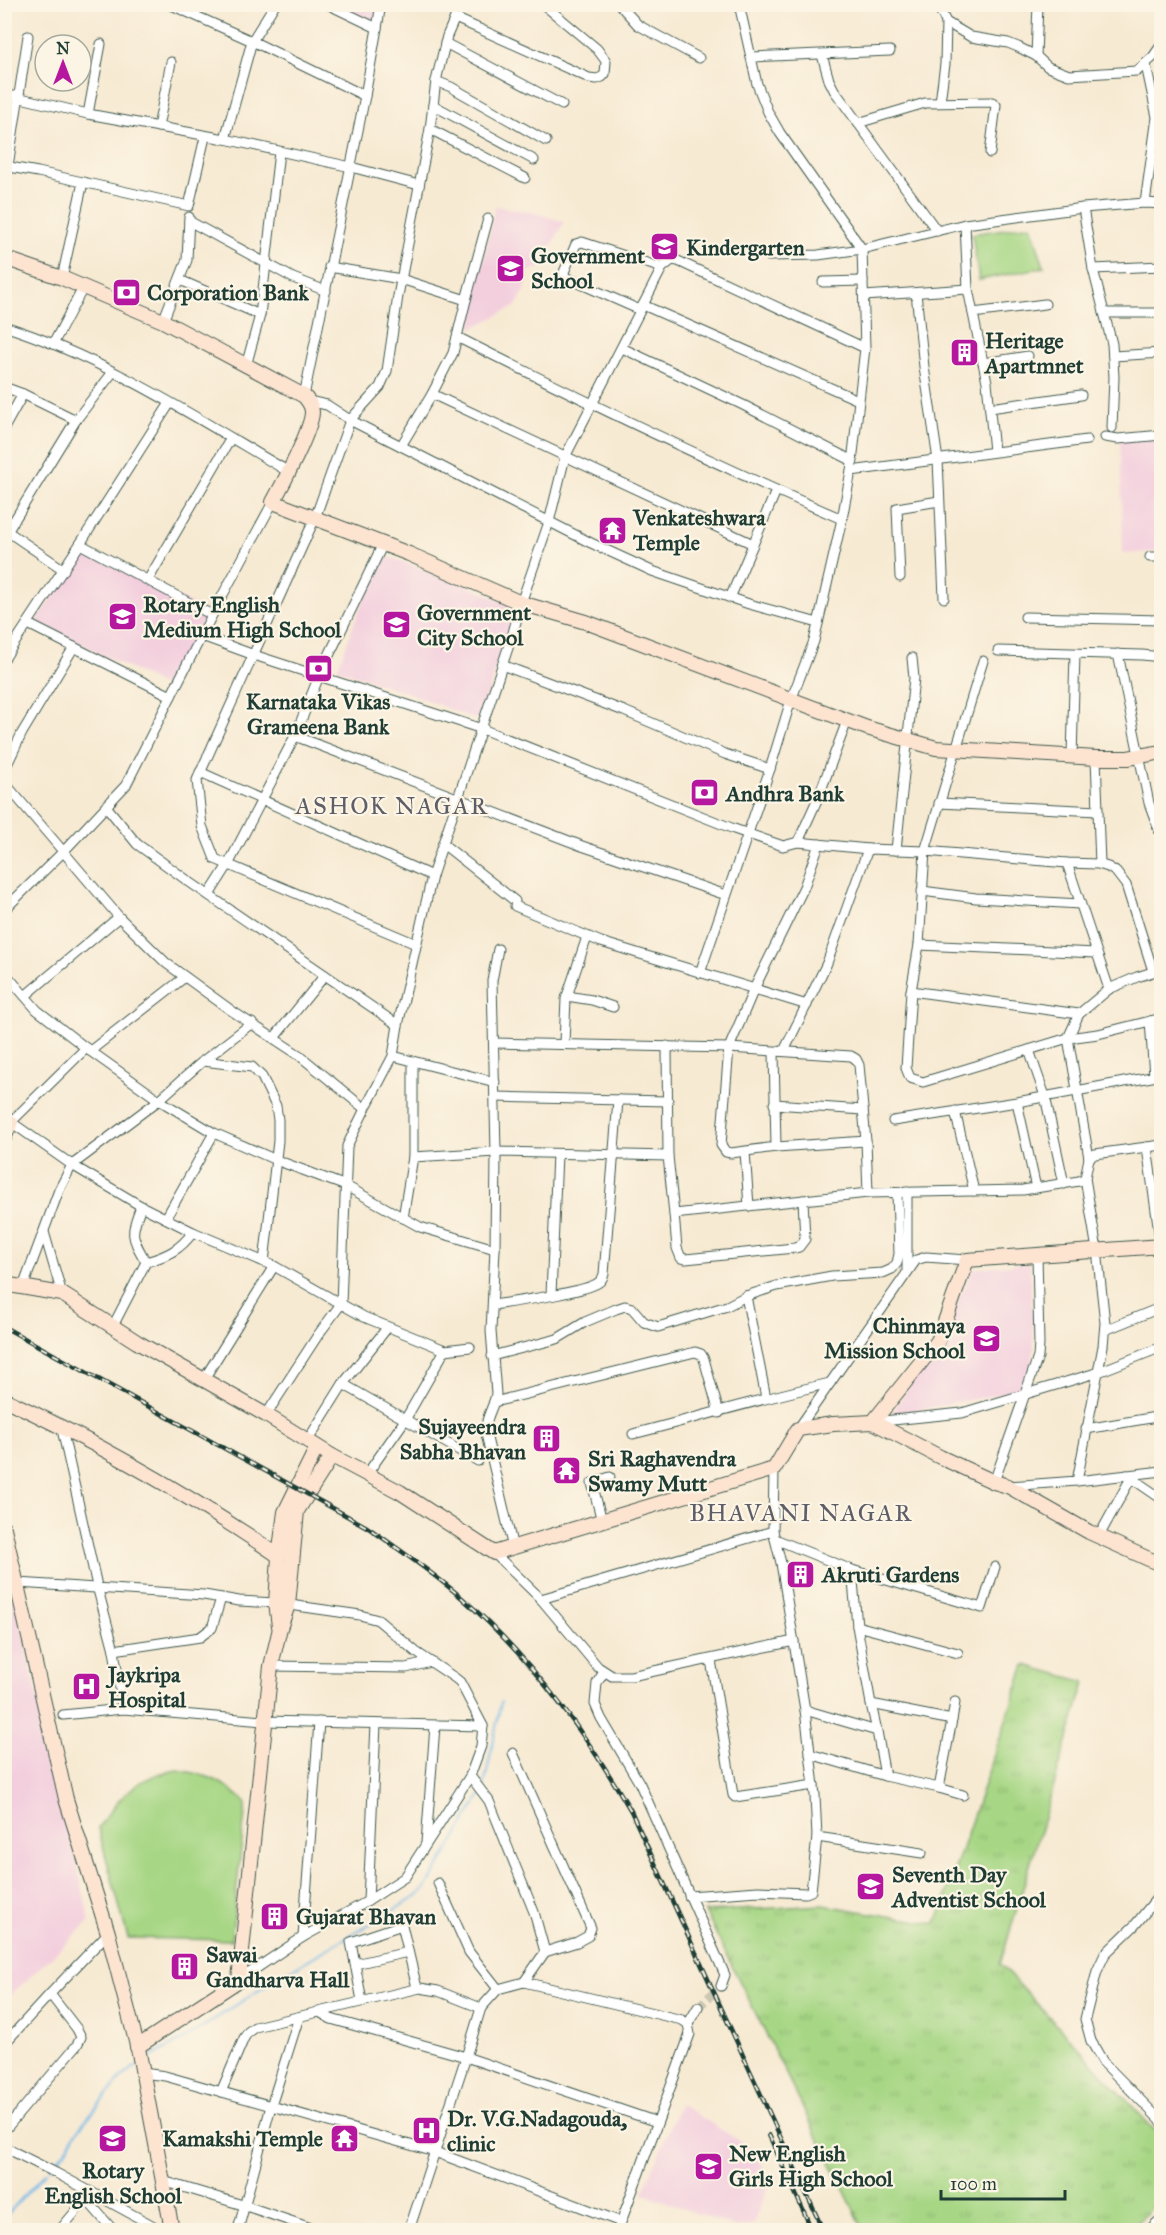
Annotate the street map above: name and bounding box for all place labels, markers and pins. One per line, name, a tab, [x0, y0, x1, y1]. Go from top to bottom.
school or university icon: Kindergarten	[649, 231, 681, 263]
place label: Kindergarten	[686, 234, 805, 261]
place label: Government School	[531, 242, 645, 294]
school or university icon: Government School	[494, 252, 526, 284]
bank icon: Corporation Bank	[110, 276, 142, 308]
place label: Corporation Bank	[147, 279, 310, 306]
place label: Heritage Apartmnet	[983, 327, 1084, 379]
building icon: Heritage Apartmnet	[948, 337, 980, 369]
place label: Venkateshwara Temple	[632, 504, 766, 556]
temple icon: Venkateshwara Temple	[596, 514, 628, 546]
place label: Rotary English Medium High School	[143, 591, 342, 643]
place label: Government City School	[417, 599, 531, 651]
school or university icon: Rotary English Medium High School	[106, 601, 138, 633]
school or university icon: Government City School	[380, 609, 412, 641]
bank icon: Karnataka Vikas Grameena Bank	[302, 653, 334, 685]
place label: Karnataka Vikas Grameena Bank	[246, 688, 390, 740]
bank icon: Andhra Bank	[689, 777, 721, 809]
place label: Andhra Bank	[724, 780, 845, 807]
place label: Chinmaya Mission School	[824, 1312, 966, 1364]
school or university icon: Chinmaya Mission School	[970, 1322, 1002, 1354]
place label: Sujayeendra Sabha Bhavan	[400, 1413, 527, 1465]
building icon: Sujayeendra Sabha Bhavan	[531, 1423, 563, 1455]
place label: Sri Raghavendra Swamy Mutt	[588, 1445, 737, 1497]
temple icon: Sri Raghavendra Swamy Mutt	[551, 1455, 583, 1487]
building icon: Akruti Gardens	[785, 1558, 817, 1590]
place label: Akruti Gardens	[820, 1561, 959, 1588]
place label: Jaykripa Hospital	[105, 1661, 187, 1713]
hospital icon: Jaykripa Hospital	[71, 1671, 103, 1703]
place label: Seventh Day Adventist School	[890, 1861, 1047, 1913]
school or university icon: Seventh Day Adventist School	[855, 1871, 887, 1903]
building icon: Gujarat Bhavan	[259, 1900, 291, 1932]
place label: Gujarat Bhavan	[296, 1903, 436, 1930]
place label: Sawai Gandharva Hall	[206, 1941, 350, 1993]
building icon: Sawai Gandharva Hall	[169, 1951, 201, 1983]
place label: Dr. V.G.Nadagouda, clinic	[447, 2105, 628, 2157]
hospital icon: Dr. V.G.Nadagouda, clinic	[410, 2115, 442, 2147]
school or university icon: Rotary English School	[97, 2122, 129, 2154]
temple icon: Kamakshi Temple	[328, 2122, 360, 2154]
place label: Kamakshi Temple	[162, 2125, 323, 2152]
place label: New English Girls High School	[729, 2140, 894, 2192]
school or university icon: New English Girls High School	[692, 2150, 724, 2182]
place label: Rotary English School	[44, 2157, 183, 2209]

